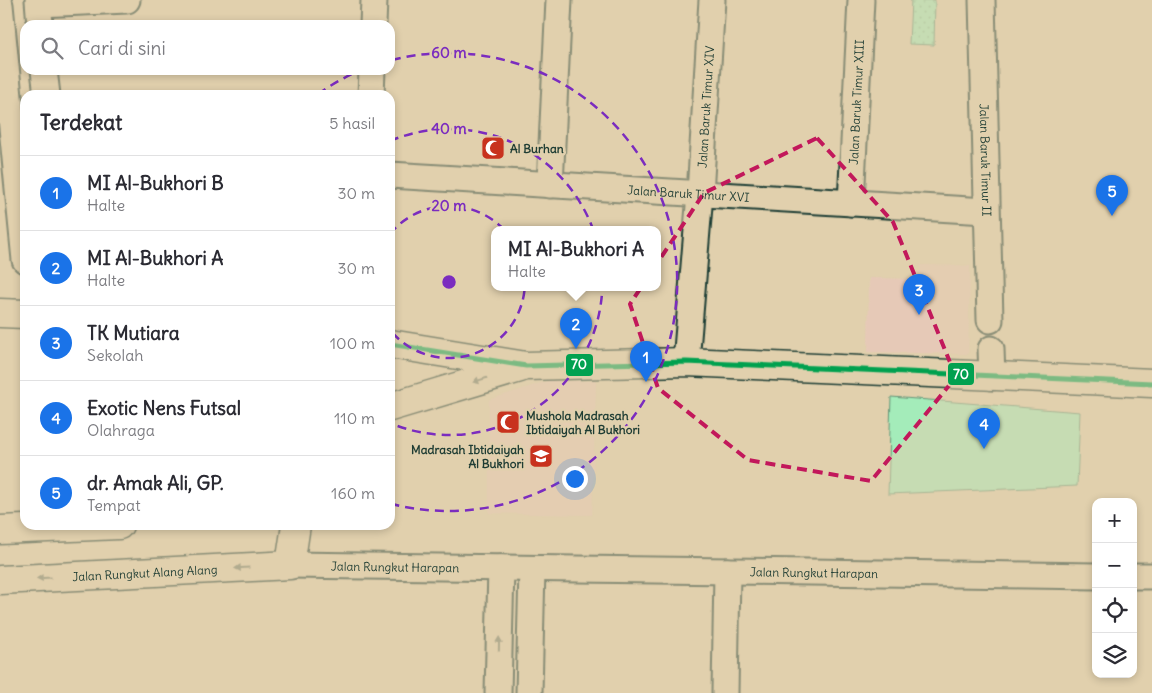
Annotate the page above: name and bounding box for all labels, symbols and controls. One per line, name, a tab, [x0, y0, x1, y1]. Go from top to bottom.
search box	[20, 20, 395, 75]
icon: search	[38, 34, 66, 62]
text: Cari di sini	[78, 36, 166, 60]
street label: Jalan Baruk Timur XIII	[845, 39, 867, 165]
text: 60 m	[431, 43, 467, 62]
street label: Jalan Baruk Timur XIV	[694, 45, 717, 168]
street label: Jalan Baruk Timur II	[977, 103, 995, 216]
text: Terdekat	[40, 109, 122, 136]
text: 5 hasil	[329, 113, 375, 133]
text: 40 m	[431, 119, 467, 138]
mosque icon: Al Burhan	[480, 135, 506, 161]
place label: Al Burhan	[510, 141, 564, 156]
text: MI Al-Bukhori B	[87, 171, 224, 195]
pin: 5	[1096, 175, 1128, 216]
street label: Jalan Baruk Timur XVI	[627, 182, 750, 204]
text: 1	[53, 183, 59, 203]
text: 30 m	[338, 183, 375, 203]
text: Halte	[87, 195, 125, 215]
text: 20 m	[432, 196, 466, 215]
popup	[491, 226, 661, 291]
text: MI Al-Bukhori A	[508, 237, 644, 261]
text: MI Al-Bukhori A	[87, 246, 223, 270]
text: 2	[52, 258, 60, 278]
text: 30 m	[338, 258, 375, 278]
text: Halte	[508, 261, 546, 281]
text: Halte	[87, 270, 125, 290]
centre of rings	[440, 273, 458, 291]
pin: 3	[903, 274, 935, 315]
pin: 2	[560, 308, 592, 349]
text: TK Mutiara	[87, 321, 180, 345]
text: 3	[51, 333, 61, 353]
text: 100 m	[330, 333, 375, 353]
pin: 1	[630, 341, 662, 382]
text: Sekolah	[87, 345, 144, 365]
line badge: 70	[565, 353, 594, 377]
text: 70	[571, 355, 587, 373]
line badge: 70	[947, 362, 975, 386]
text: 70	[953, 365, 969, 383]
one-way arrow	[472, 377, 487, 385]
text: Exotic Nens Futsal	[87, 396, 241, 420]
text: 4	[51, 408, 61, 428]
text: 110 m	[334, 408, 375, 428]
place label: Mushola Madrasah Ibtidaiyah Al Bukhori	[526, 408, 640, 438]
pin: 4	[968, 408, 1000, 449]
mosque icon: Mushola Madrasah Ibtidaiyah Al Bukhori	[495, 409, 521, 435]
text: Olahraga	[87, 420, 155, 440]
place label: Madrasah Ibtidaiyah Al Bukhori	[411, 442, 524, 471]
school or university icon: Madrasah Ibtidaiyah Al Bukhori	[528, 443, 554, 469]
your location	[562, 466, 588, 492]
text: dr. Amak Ali, GP.	[87, 471, 224, 495]
text: 5	[51, 483, 61, 503]
text: 160 m	[331, 483, 375, 503]
text: Tempat	[87, 495, 141, 515]
map controls	[1092, 498, 1137, 678]
button: +	[1092, 498, 1137, 543]
button: −	[1092, 543, 1137, 588]
street label: Jalan Rungkut Harapan	[331, 558, 459, 575]
street label: Jalan Rungkut Alang Alang	[72, 561, 218, 584]
one-way arrow	[233, 564, 249, 572]
street label: Jalan Rungkut Harapan	[750, 564, 878, 581]
one-way arrow	[36, 574, 52, 582]
button: locate	[1092, 588, 1137, 633]
button: layers	[1092, 633, 1137, 678]
one-way arrow	[495, 636, 503, 652]

